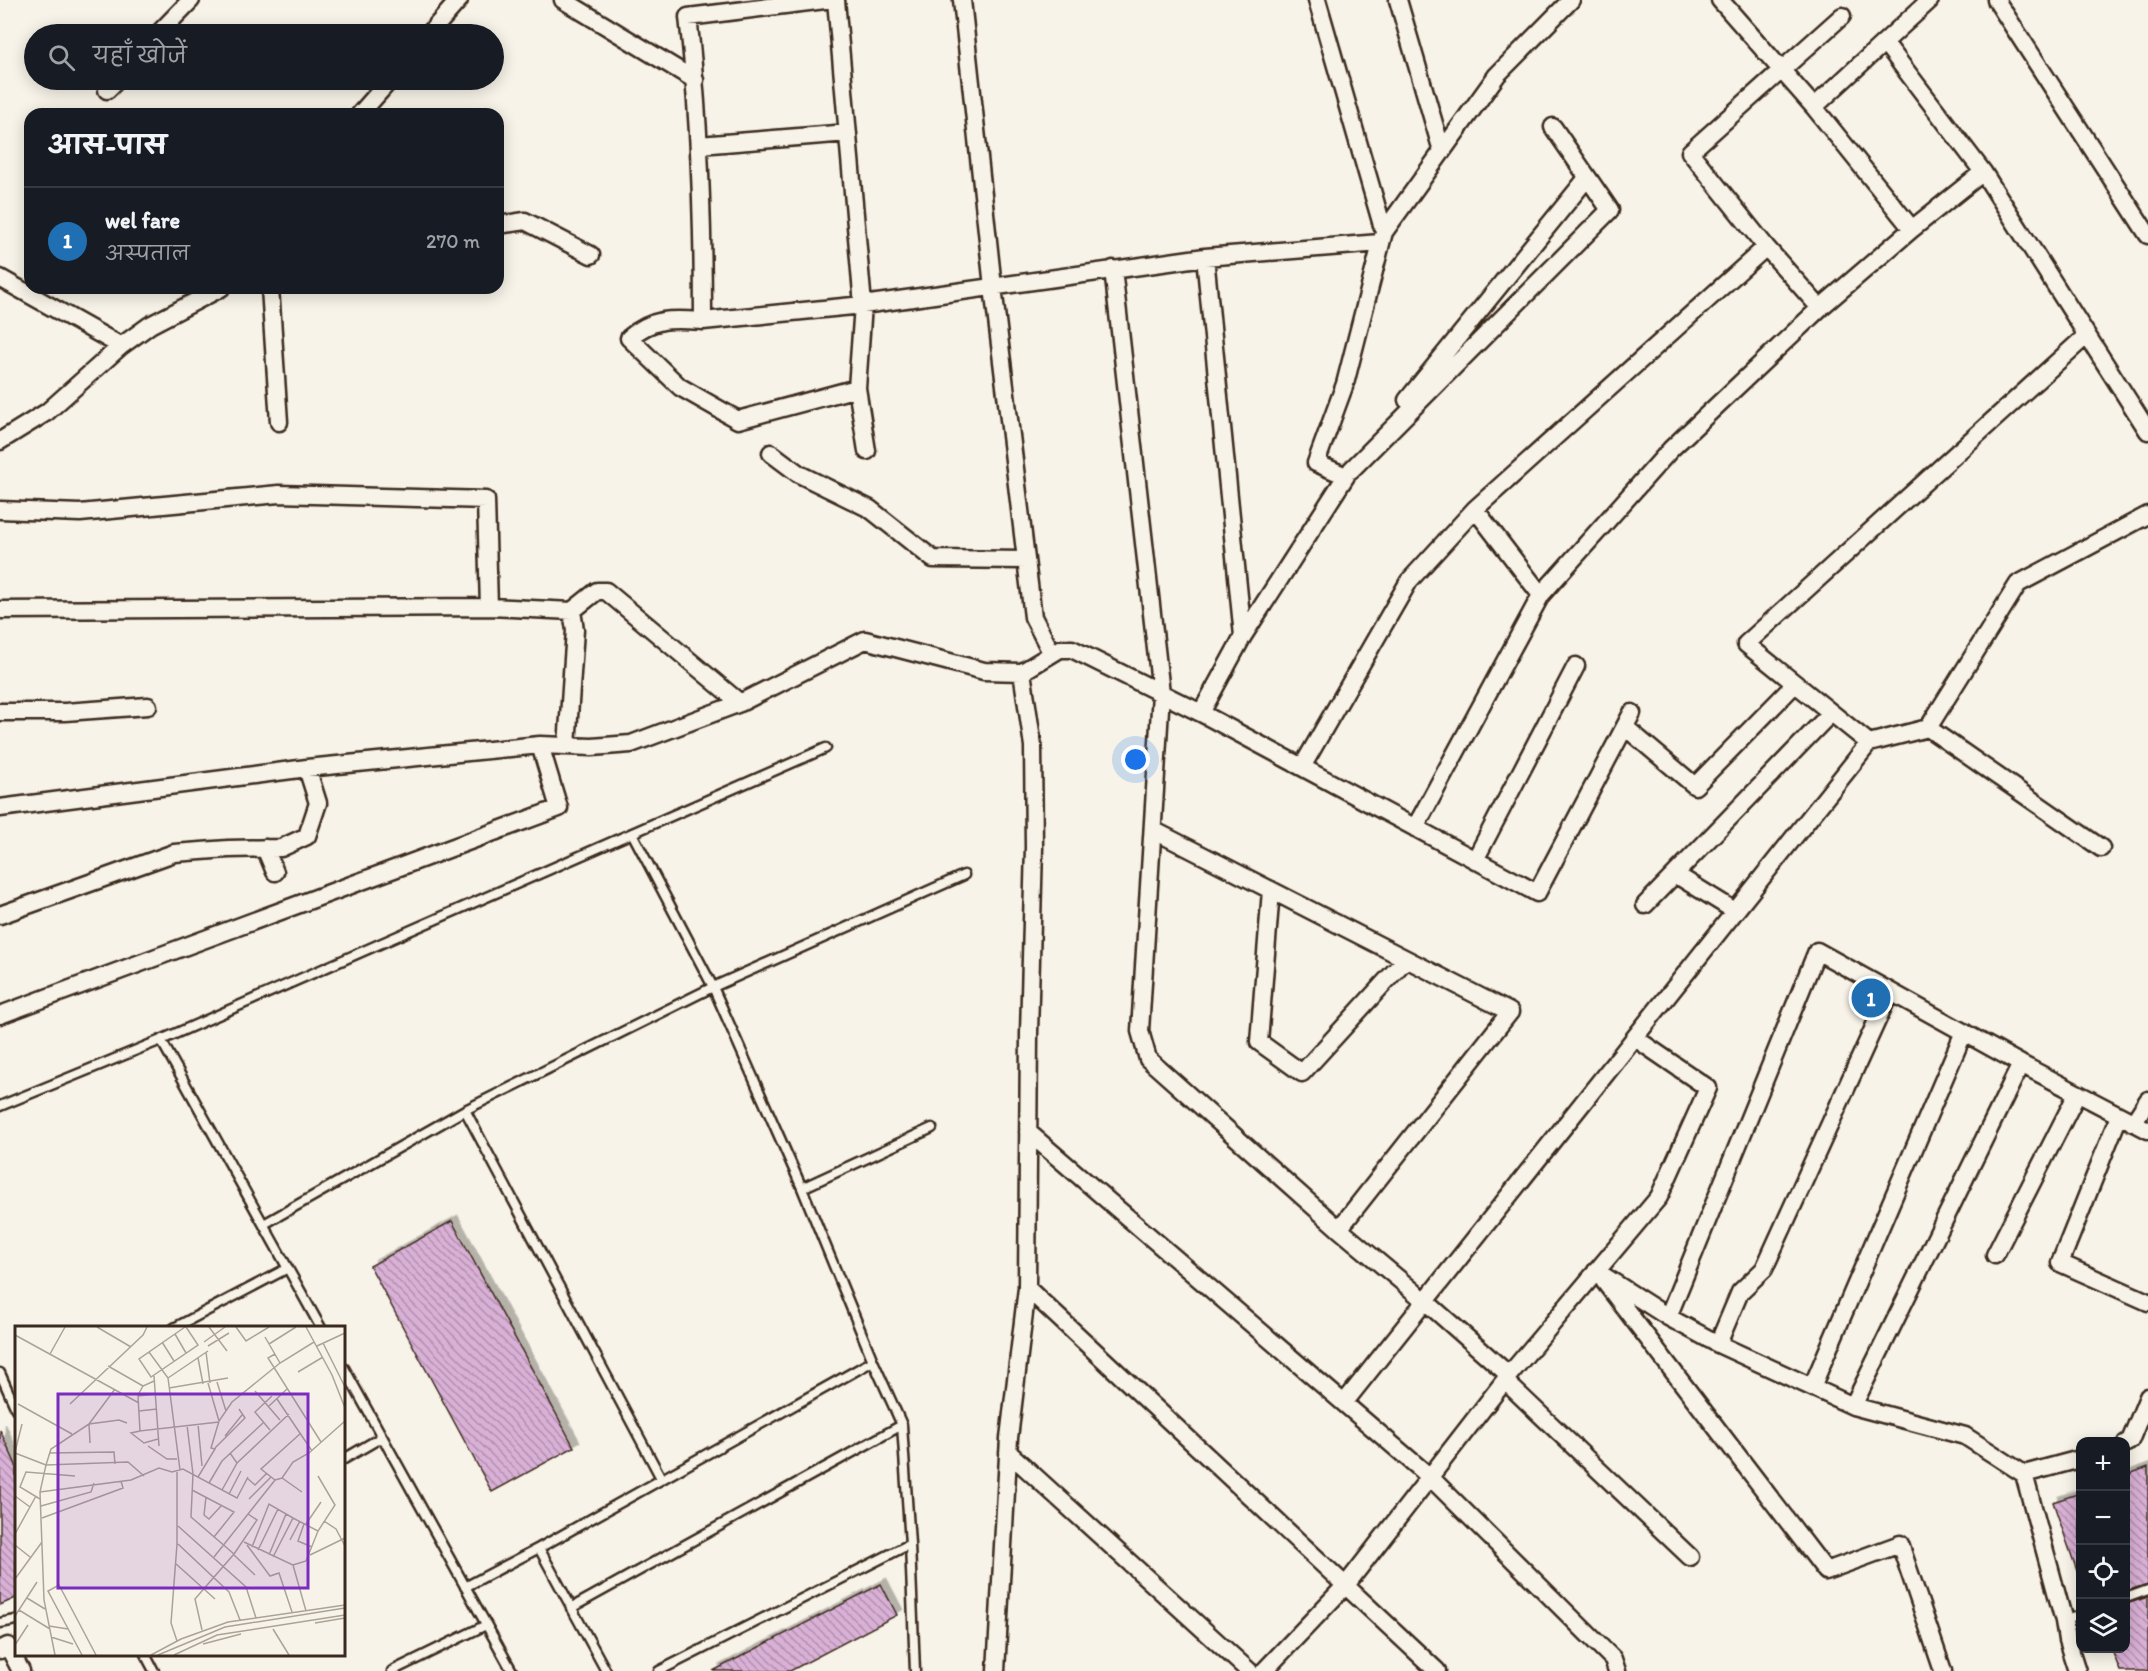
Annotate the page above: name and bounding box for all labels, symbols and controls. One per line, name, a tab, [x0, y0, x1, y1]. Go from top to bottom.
search box	[24, 24, 504, 90]
icon: search	[45, 41, 78, 74]
text: यहाँ खोजें	[93, 42, 187, 69]
text: आस-पास	[48, 129, 167, 161]
text: wel fare	[105, 207, 180, 234]
text: 1	[63, 229, 72, 253]
text: 270 m	[426, 229, 480, 253]
text: अस्पताल	[105, 241, 190, 265]
your location	[1121, 745, 1150, 774]
pin: 1	[1852, 976, 1890, 1020]
inset map	[15, 1326, 345, 1656]
map controls	[2076, 1437, 2130, 1653]
button: +	[2076, 1437, 2130, 1491]
button: −	[2076, 1491, 2130, 1545]
button: locate	[2076, 1545, 2130, 1599]
button: layers	[2076, 1599, 2130, 1653]

